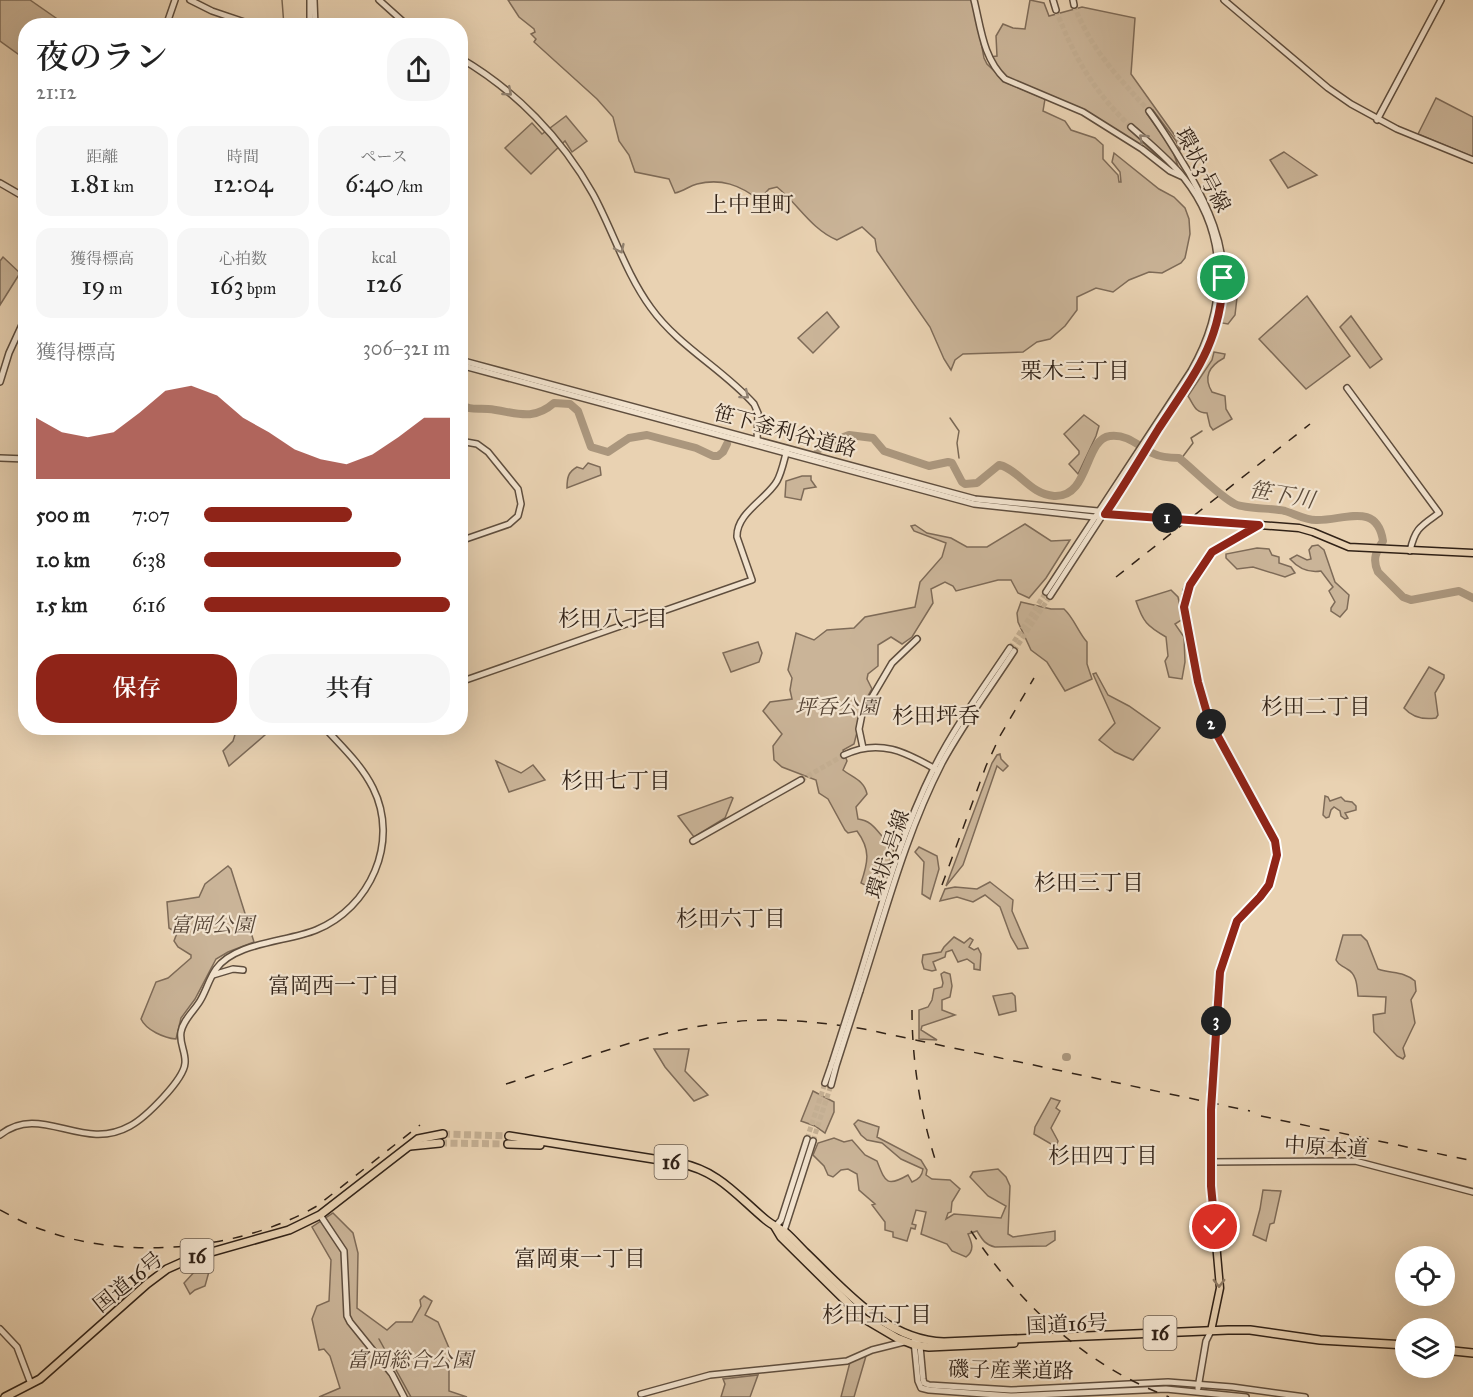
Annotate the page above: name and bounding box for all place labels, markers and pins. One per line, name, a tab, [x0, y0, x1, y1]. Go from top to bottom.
pin	[1197, 252, 1248, 303]
pin: 1	[1152, 503, 1182, 533]
pin: 2	[1196, 709, 1226, 739]
pin: 3	[1201, 1006, 1231, 1036]
pin	[1189, 1201, 1240, 1252]

